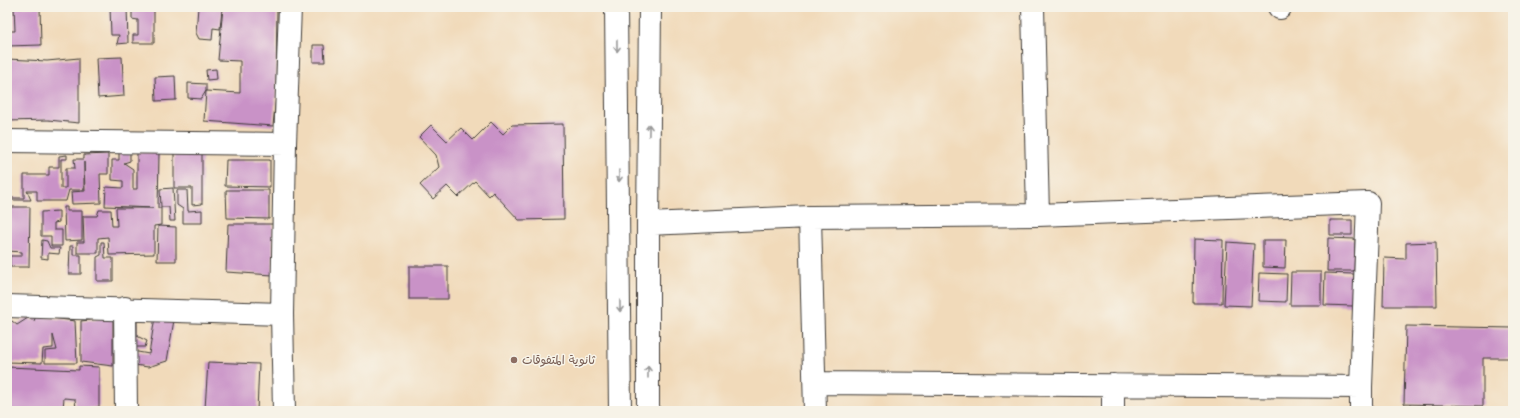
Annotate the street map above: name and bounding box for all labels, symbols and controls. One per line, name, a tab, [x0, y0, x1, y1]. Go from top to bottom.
one-way arrow	[613, 39, 621, 52]
one-way arrow	[645, 124, 653, 137]
one-way arrow	[615, 169, 623, 182]
one-way arrow	[616, 299, 624, 312]
place label: ثانوية المتفوقات	[522, 352, 596, 368]
marker: ثانوية المتفوقات	[509, 355, 519, 365]
one-way arrow	[644, 366, 652, 379]

